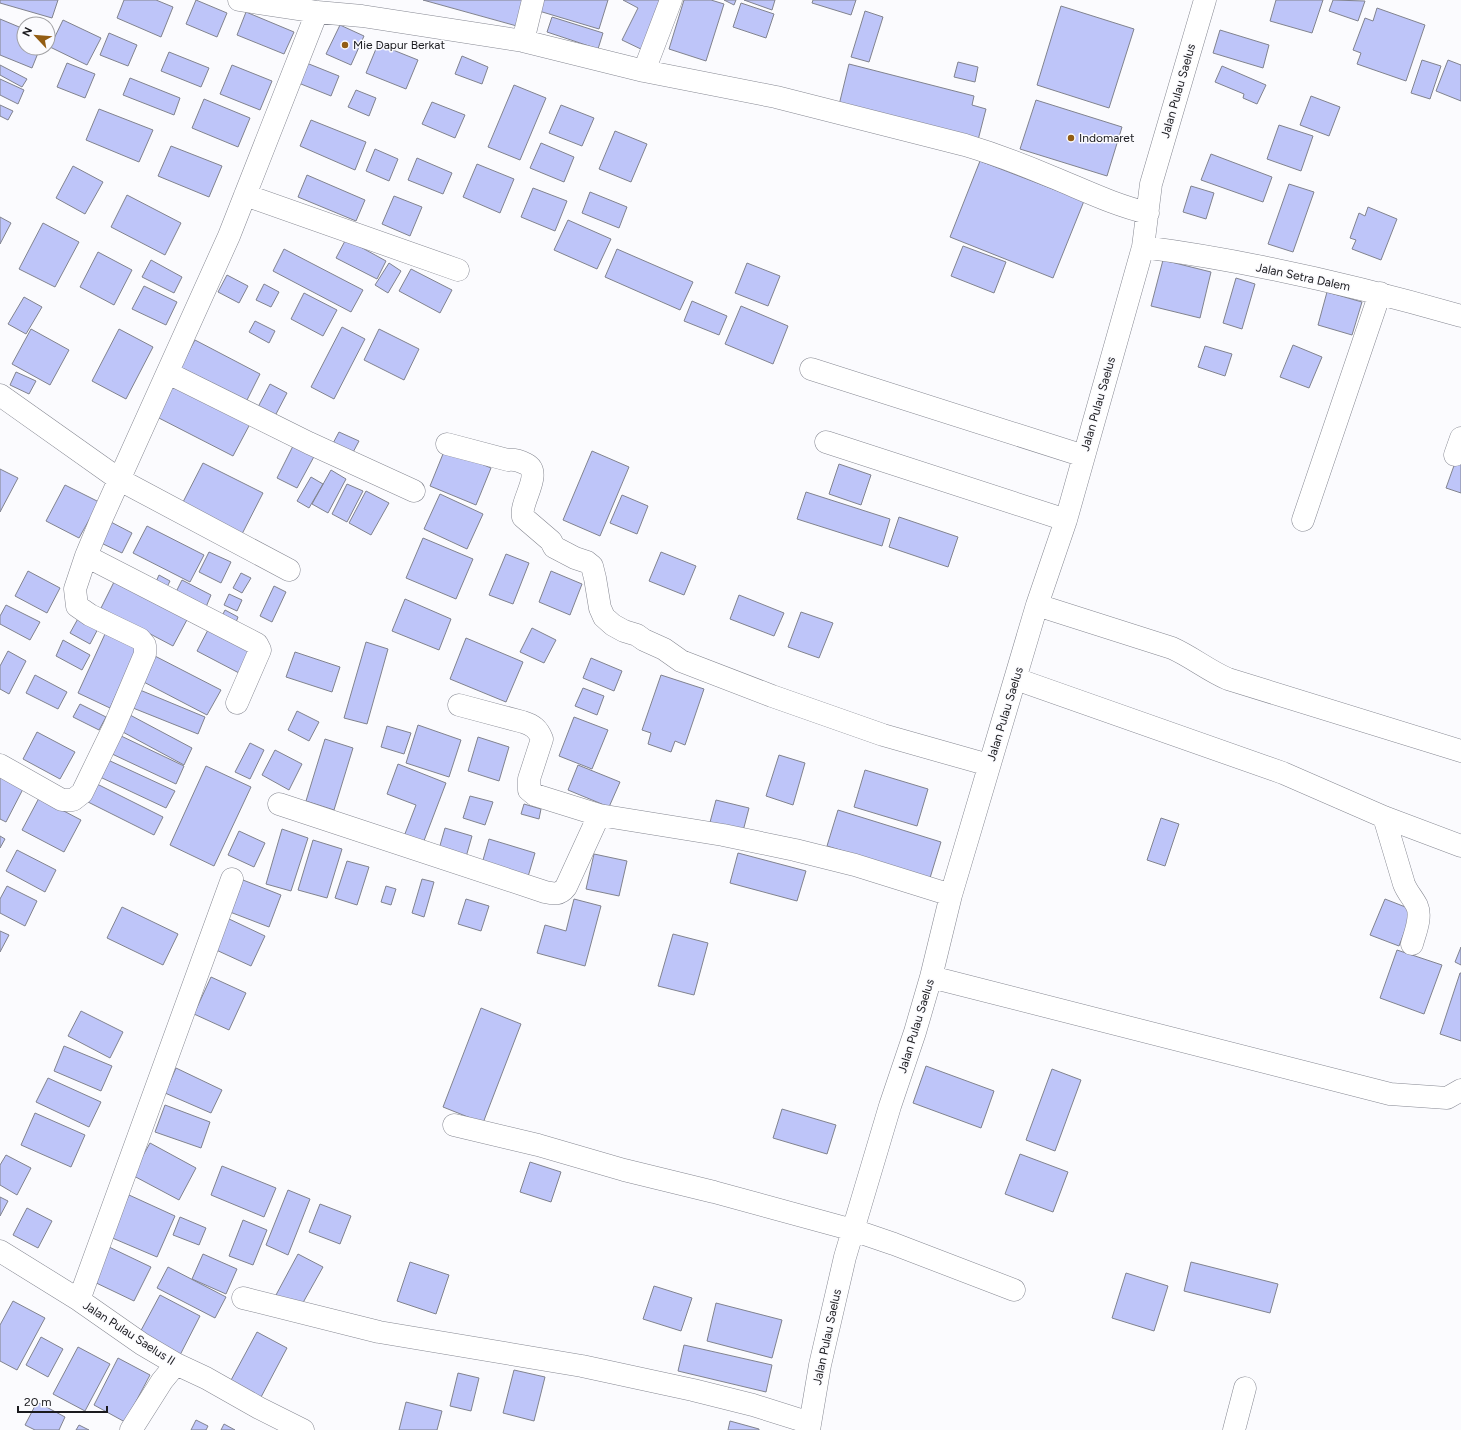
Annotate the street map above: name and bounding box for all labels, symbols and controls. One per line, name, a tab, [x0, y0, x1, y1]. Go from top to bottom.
north arrow	[16, 16, 56, 56]
text: N	[20, 25, 35, 39]
place label: Mie Dapur Berkat	[353, 38, 445, 52]
marker: Mie Dapur Berkat	[340, 40, 350, 50]
street label: Jalan Pulau Saelus	[1158, 42, 1198, 140]
place label: Indomaret	[1079, 131, 1135, 145]
marker: Indomaret	[1066, 133, 1076, 143]
street label: Jalan Setra Dalem	[1255, 260, 1351, 294]
street label: Jalan Pulau Saelus	[1078, 355, 1118, 453]
street label: Jalan Pulau Saelus	[984, 665, 1026, 763]
street label: Jalan Pulau Saelus	[895, 977, 937, 1075]
street label: Jalan Pulau Saelus	[810, 1287, 844, 1386]
street label: Jalan Pulau Saelus II	[80, 1298, 178, 1368]
scale bar	[18, 1388, 107, 1414]
text: 20 m	[24, 1395, 52, 1409]

